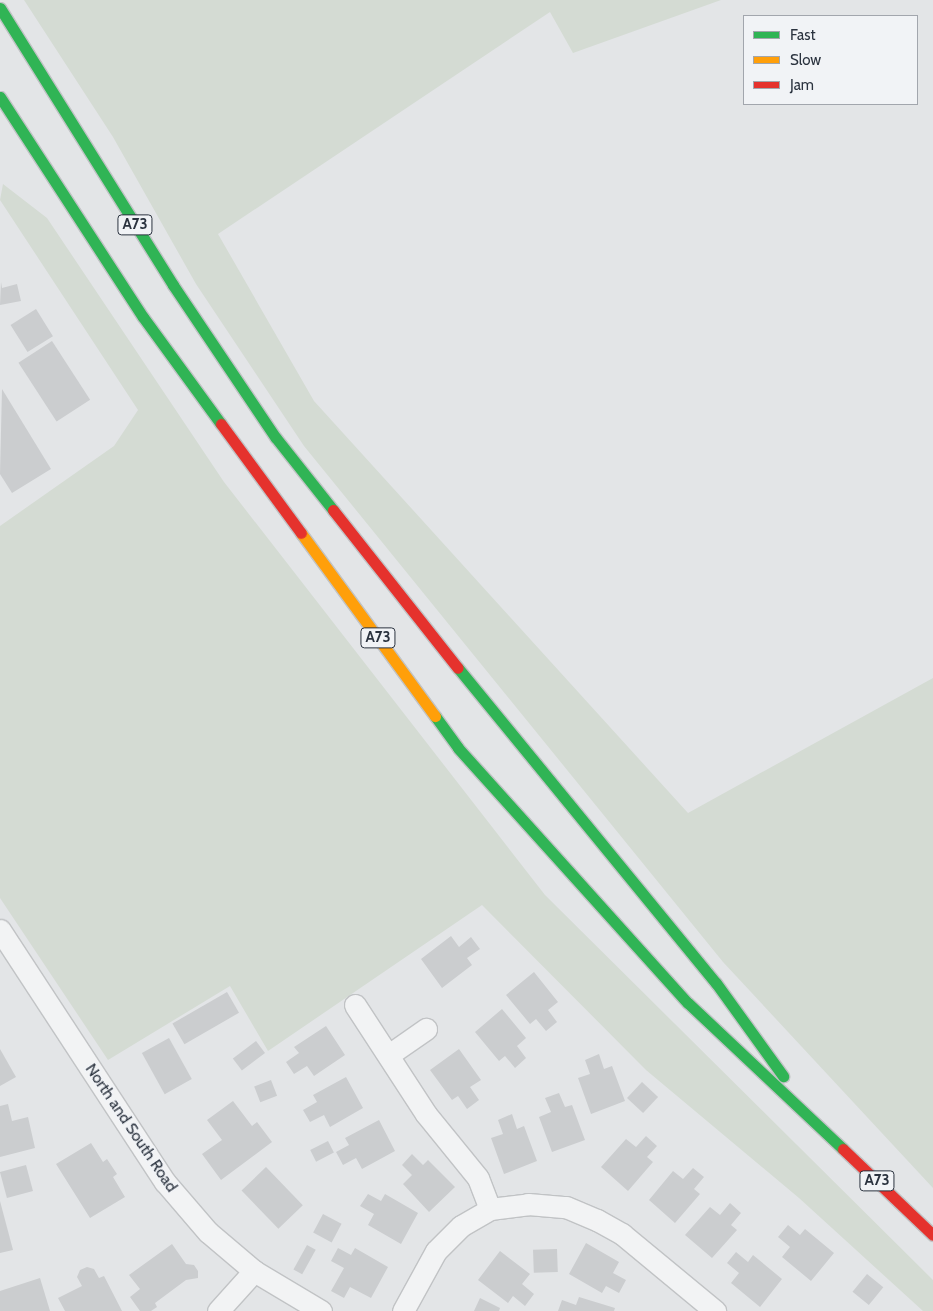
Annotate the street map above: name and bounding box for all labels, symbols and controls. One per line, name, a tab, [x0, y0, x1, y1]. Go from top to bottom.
legend	[743, 15, 918, 105]
text: Fast	[790, 26, 815, 44]
text: Slow	[790, 51, 821, 69]
text: Jam	[790, 76, 814, 94]
road number: A73	[116, 212, 154, 238]
road number: A73	[359, 626, 397, 650]
street label: North and South Road	[81, 1060, 181, 1196]
road number: A73	[858, 1168, 896, 1194]

